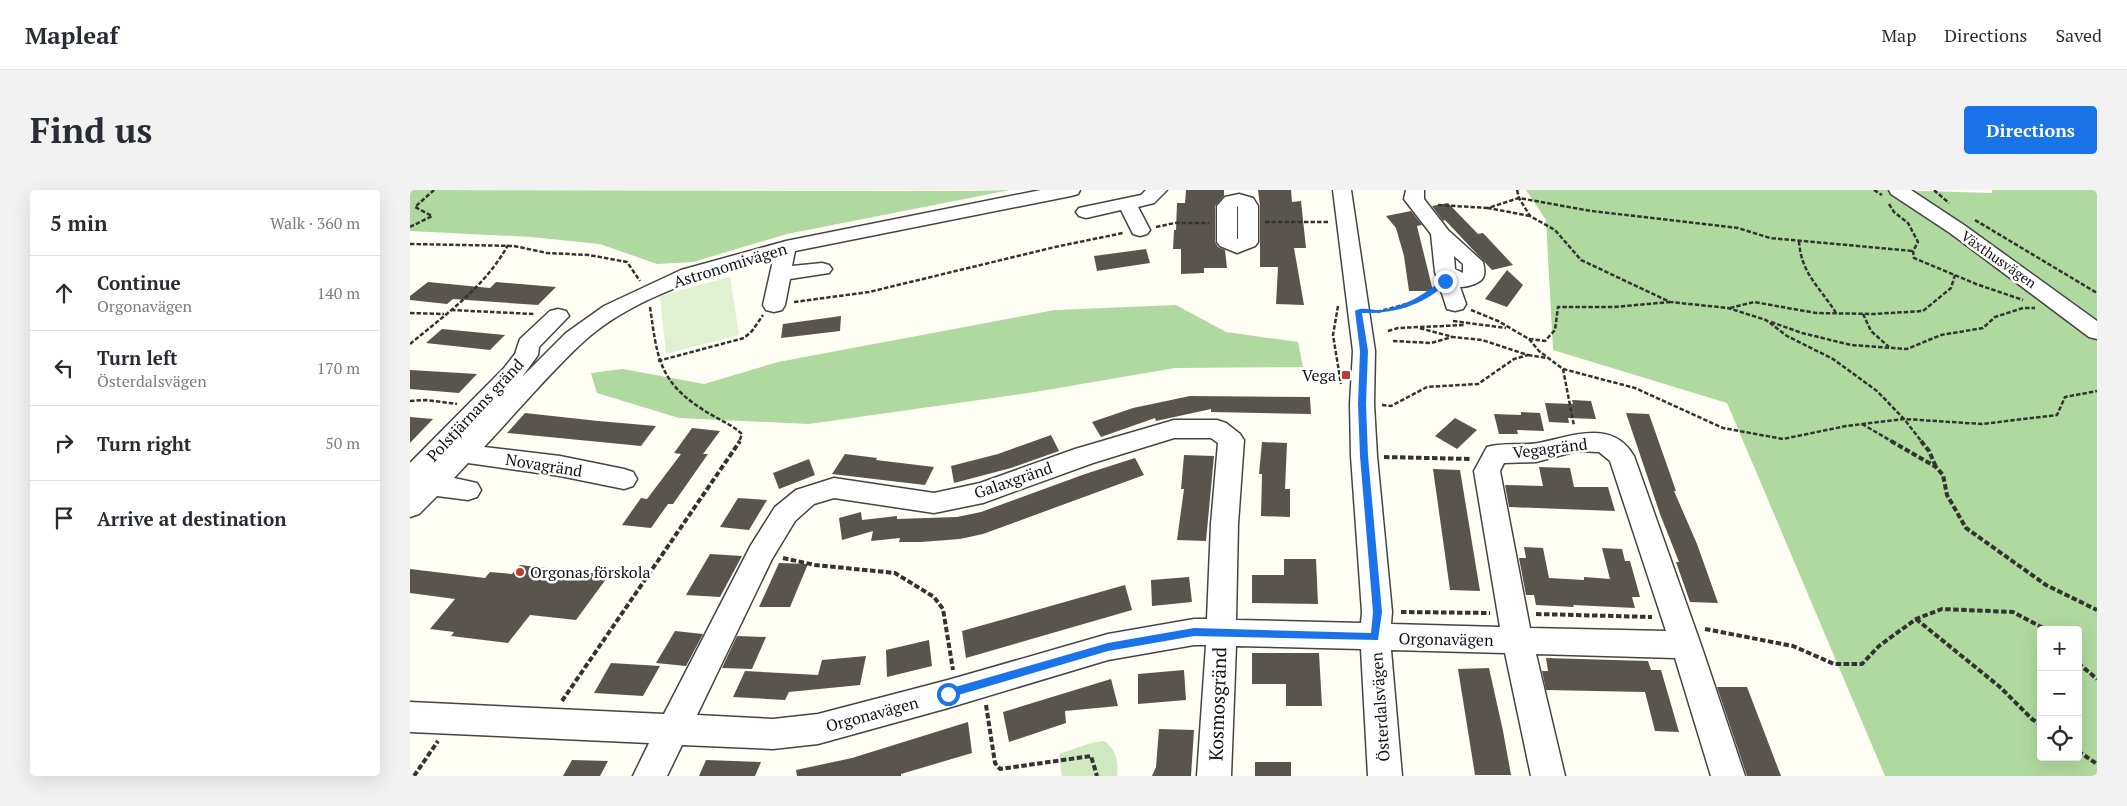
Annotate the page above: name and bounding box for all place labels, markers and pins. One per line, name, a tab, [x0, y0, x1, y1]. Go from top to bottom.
place label: Vega	[1302, 364, 1336, 386]
marker: Vega	[1340, 369, 1352, 381]
place label: Orgonas förskola	[530, 561, 651, 583]
marker: Orgonas förskola	[514, 566, 526, 578]

